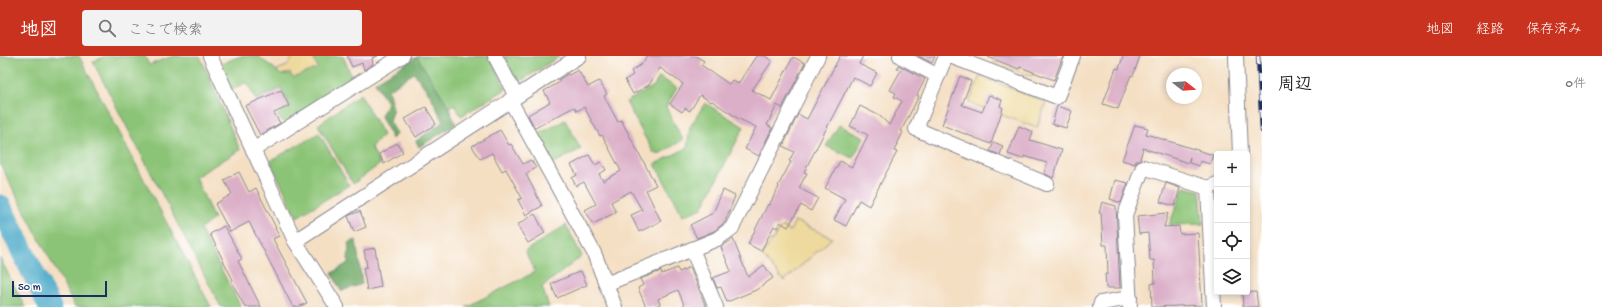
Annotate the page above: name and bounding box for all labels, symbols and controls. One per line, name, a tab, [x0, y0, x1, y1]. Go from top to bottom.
search box	[82, 10, 362, 46]
icon: search	[96, 17, 118, 39]
text: 地図	[20, 20, 58, 43]
text: ここで検索	[128, 22, 203, 40]
text: 地図	[1426, 22, 1454, 39]
text: 経路	[1476, 22, 1504, 39]
text: 保存済み	[1526, 22, 1582, 39]
north arrow	[1166, 68, 1202, 104]
text: 周辺	[1278, 76, 1312, 96]
text: 0件	[1566, 77, 1586, 92]
map controls	[1214, 151, 1250, 295]
button: +	[1214, 151, 1250, 187]
button: −	[1214, 187, 1250, 223]
button: locate	[1214, 223, 1250, 259]
button: layers	[1214, 259, 1250, 295]
scale bar	[12, 279, 107, 298]
text: 50 m	[18, 282, 40, 294]

